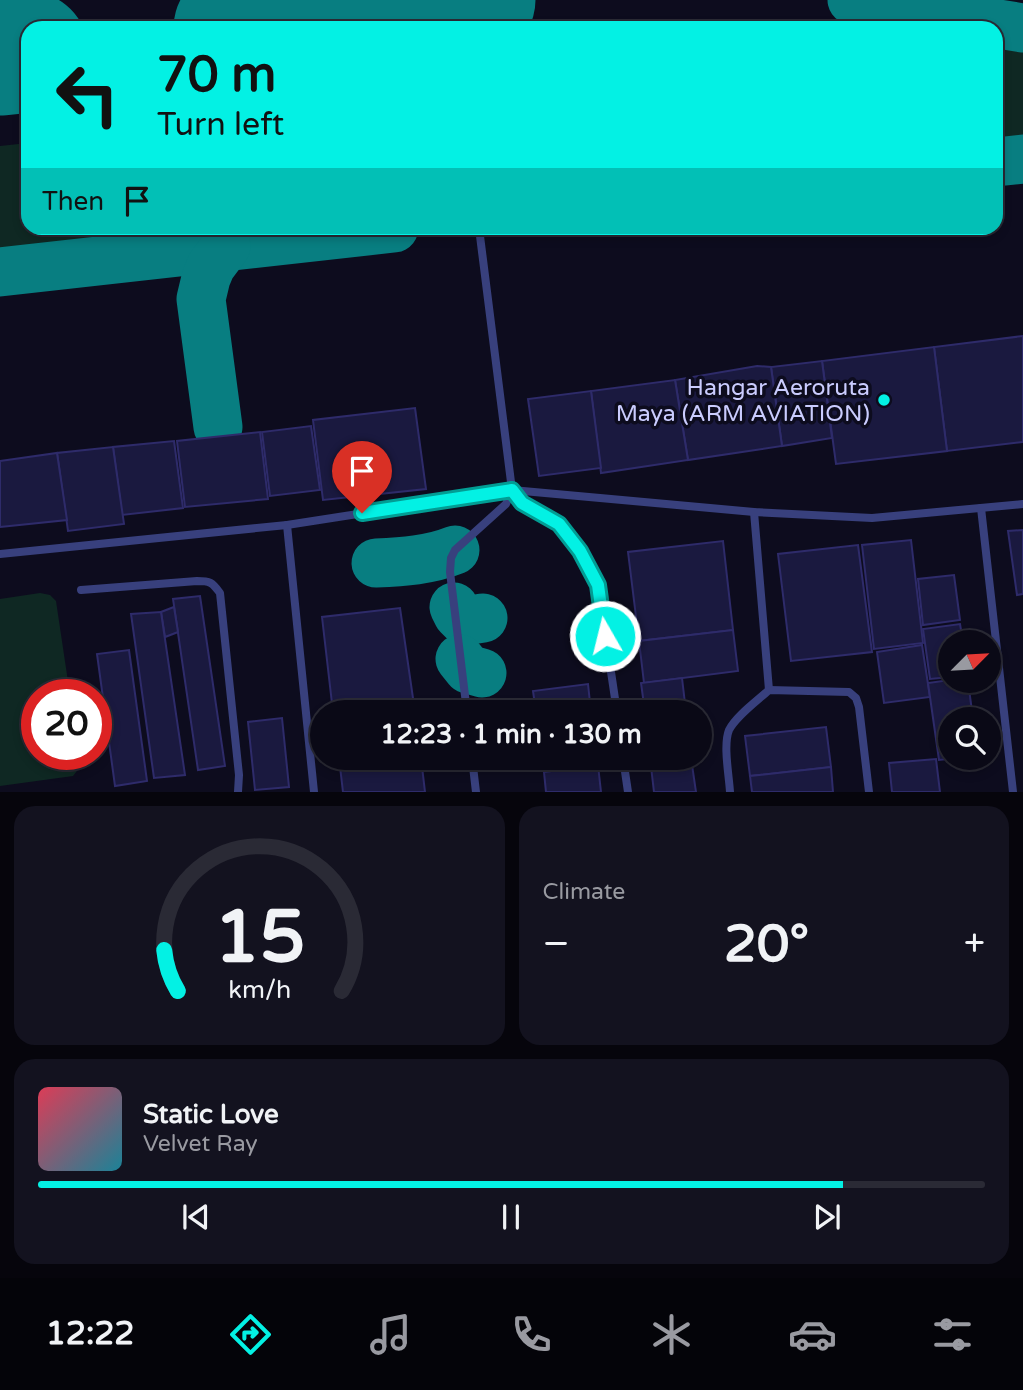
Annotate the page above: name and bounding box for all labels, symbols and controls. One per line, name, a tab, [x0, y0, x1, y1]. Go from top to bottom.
text: 70 m	[157, 46, 276, 105]
icon: left	[42, 49, 133, 140]
text: Turn left	[157, 106, 284, 144]
icon: arrive	[118, 182, 156, 220]
text: Then	[42, 186, 104, 217]
place label: Hangar Aeroruta Maya (ARM AVIATION)	[616, 374, 870, 428]
marker: Hangar Aeroruta Maya (ARM AVIATION)	[876, 392, 892, 408]
pin	[332, 441, 392, 513]
icon: arrive	[343, 452, 381, 490]
position arrow	[568, 599, 642, 673]
north arrow	[938, 630, 1001, 693]
map controls	[938, 630, 1001, 770]
speed limit sign: 20	[21, 679, 112, 770]
button: search	[938, 707, 1001, 770]
text: 12:23 · 1 min · 130 m	[380, 719, 642, 750]
text: Climate	[543, 878, 625, 906]
text: 15	[214, 895, 305, 983]
text: 20°	[724, 913, 809, 976]
text: −	[543, 921, 570, 967]
text: +	[964, 921, 985, 967]
text: km/h	[228, 975, 291, 1005]
text: Static Love	[143, 1099, 279, 1130]
text: Velvet Ray	[143, 1130, 258, 1158]
icon: previous	[177, 1198, 215, 1236]
icon: pause	[492, 1198, 530, 1236]
icon: next	[808, 1198, 846, 1236]
icon: directions	[226, 1310, 275, 1359]
icon: music	[366, 1310, 415, 1359]
icon: phone	[507, 1310, 556, 1359]
icon: climate	[647, 1310, 696, 1359]
icon: car	[788, 1310, 837, 1359]
icon: filters	[928, 1310, 977, 1359]
text: 12:22	[46, 1315, 134, 1353]

